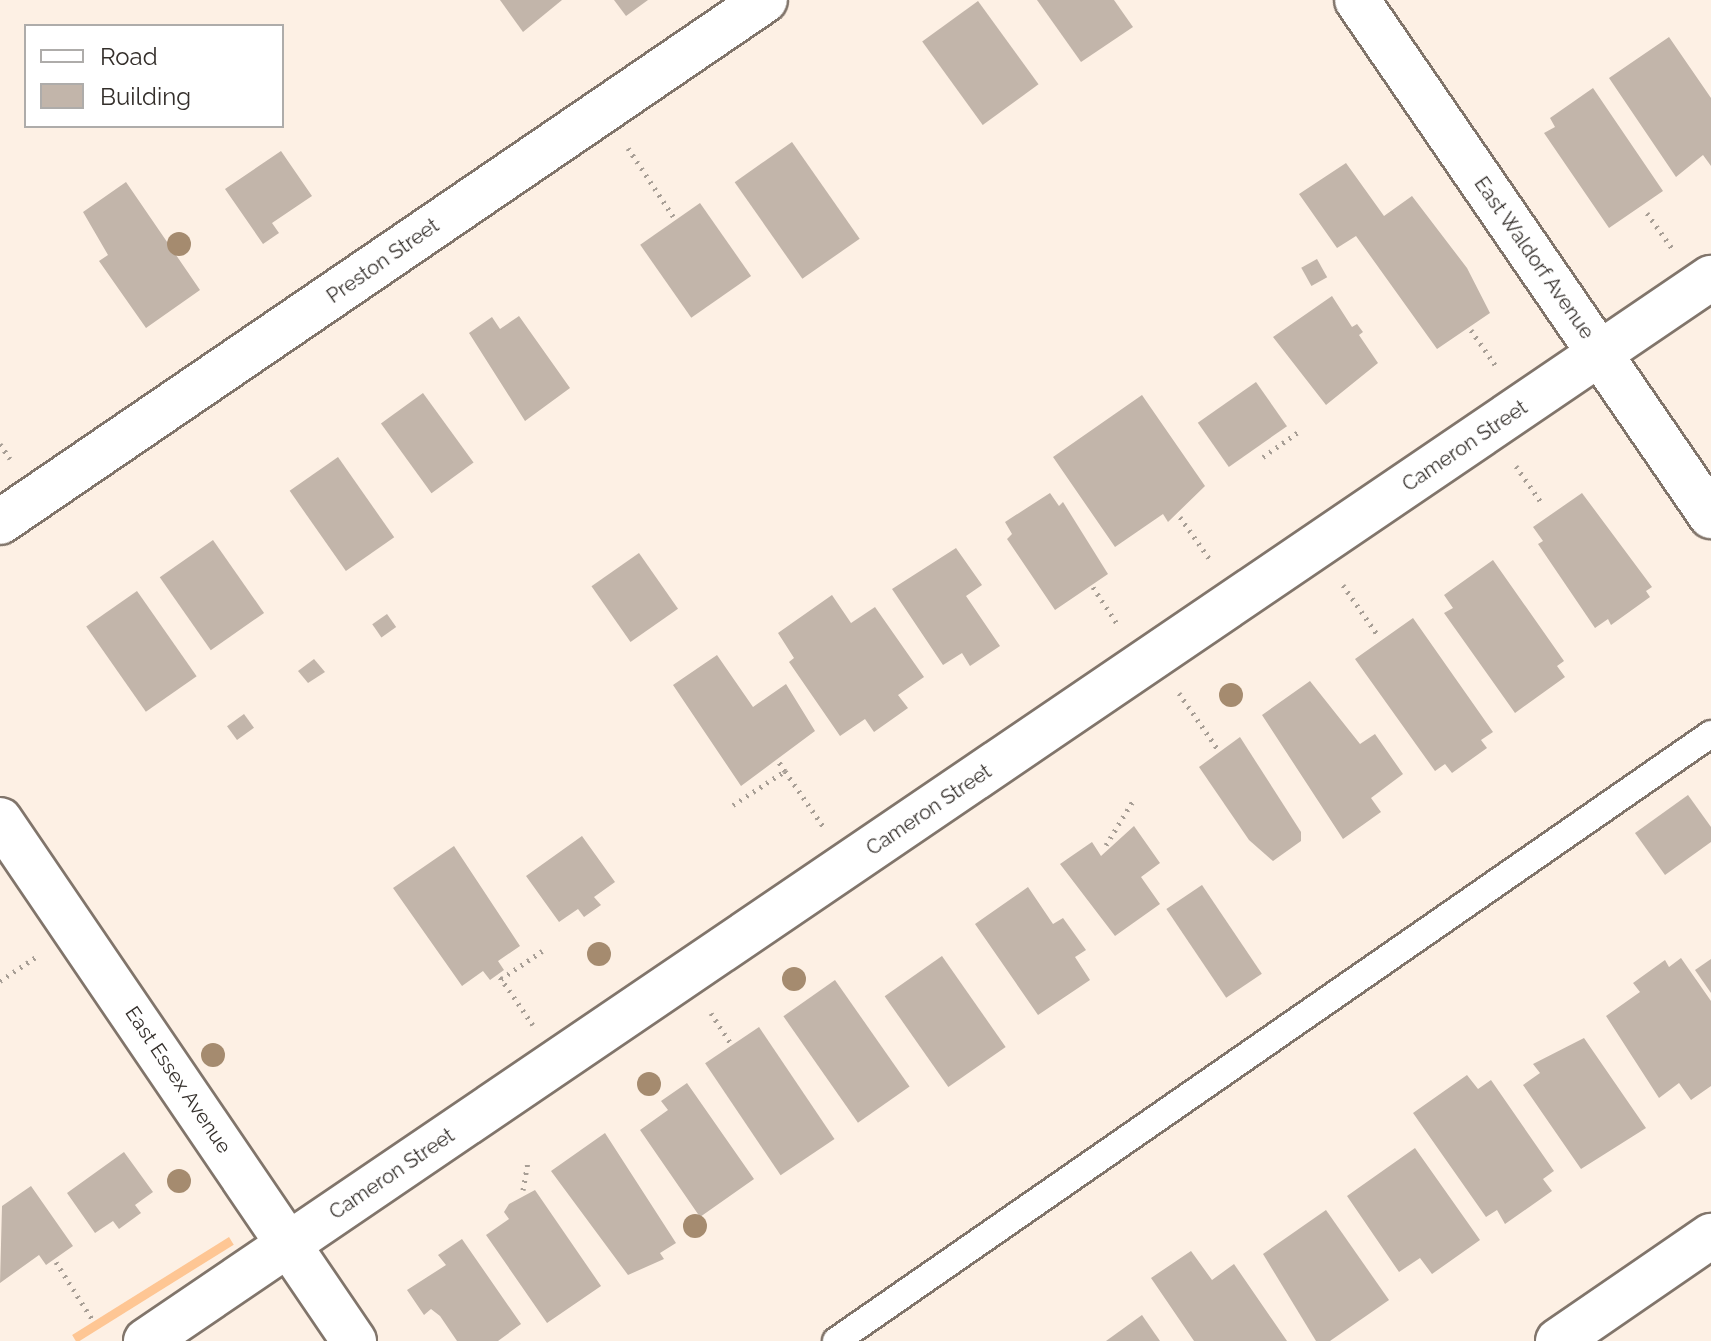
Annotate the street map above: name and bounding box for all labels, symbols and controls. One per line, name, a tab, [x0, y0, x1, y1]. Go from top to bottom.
legend	[24, 24, 284, 128]
text: Road	[100, 42, 158, 71]
text: Building	[100, 82, 191, 111]
street label: East Waldorf Avenue	[1469, 172, 1599, 344]
street label: Preston Street	[322, 214, 444, 308]
street label: Cameron Street	[1398, 395, 1532, 497]
street label: Cameron Street	[862, 759, 996, 861]
street label: East Essex Avenue	[120, 1002, 236, 1158]
street label: Cameron Street	[325, 1123, 459, 1225]

